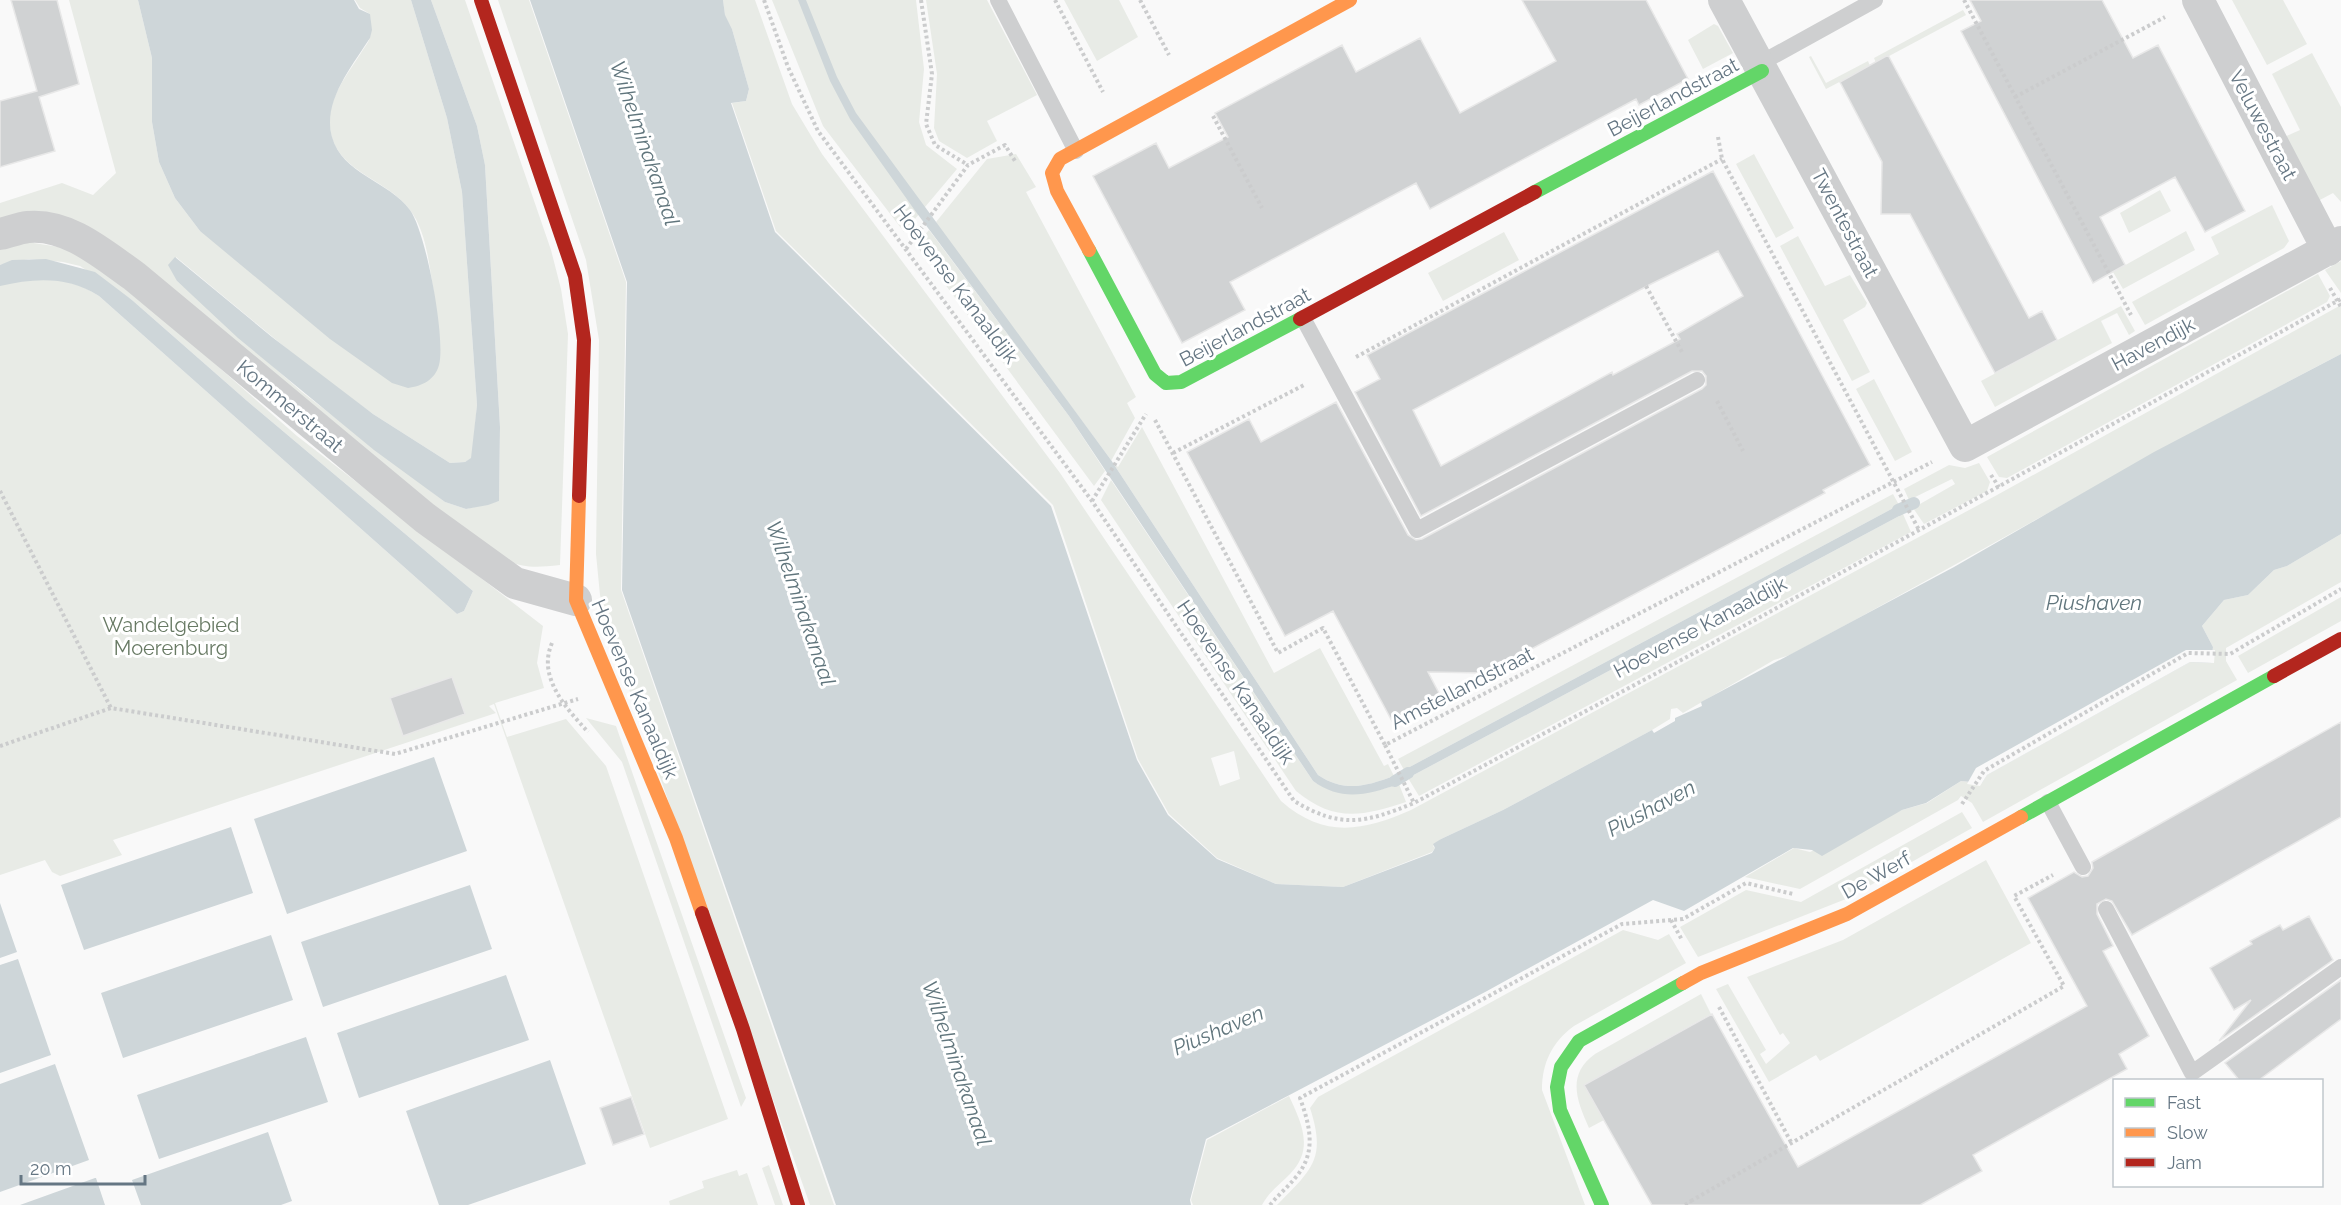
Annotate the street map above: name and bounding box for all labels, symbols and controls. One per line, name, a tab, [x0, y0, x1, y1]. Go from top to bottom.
street label: Beijerlandstraat	[1603, 52, 1743, 142]
water label: Wilhelminakanaal	[605, 57, 685, 229]
street label: Veluwestraat	[2224, 66, 2302, 184]
street label: Twentestraat	[1806, 164, 1884, 282]
street label: Hoevense Kanaaldijk	[888, 200, 1024, 368]
street label: Beijerlandstraat	[1175, 282, 1315, 372]
street label: Havendijk	[2107, 312, 2199, 376]
street label: Kommerstraat	[232, 355, 348, 458]
water label: Wilhelminakanaal	[761, 517, 841, 689]
street label: Hoevense Kanaaldijk	[1609, 571, 1791, 683]
water label: Piushaven	[2046, 590, 2142, 615]
street label: Hoevense Kanaaldijk	[1172, 595, 1300, 769]
street label: Hoevense Kanaaldijk	[586, 596, 684, 783]
park label: Wandelgebied Moerenburg	[102, 613, 240, 660]
street label: Amstellandstraat	[1386, 641, 1538, 734]
water label: Piushaven	[1603, 774, 1699, 842]
street label: De Werf	[1837, 846, 1916, 904]
water label: Wilhelminakanaal	[917, 977, 997, 1149]
water label: Piushaven	[1169, 1000, 1267, 1060]
legend	[2113, 1079, 2323, 1187]
text: Fast	[2167, 1092, 2201, 1113]
text: Slow	[2167, 1122, 2208, 1143]
scale bar	[21, 1148, 146, 1186]
text: Jam	[2167, 1152, 2202, 1173]
text: 20 m	[30, 1158, 72, 1179]

